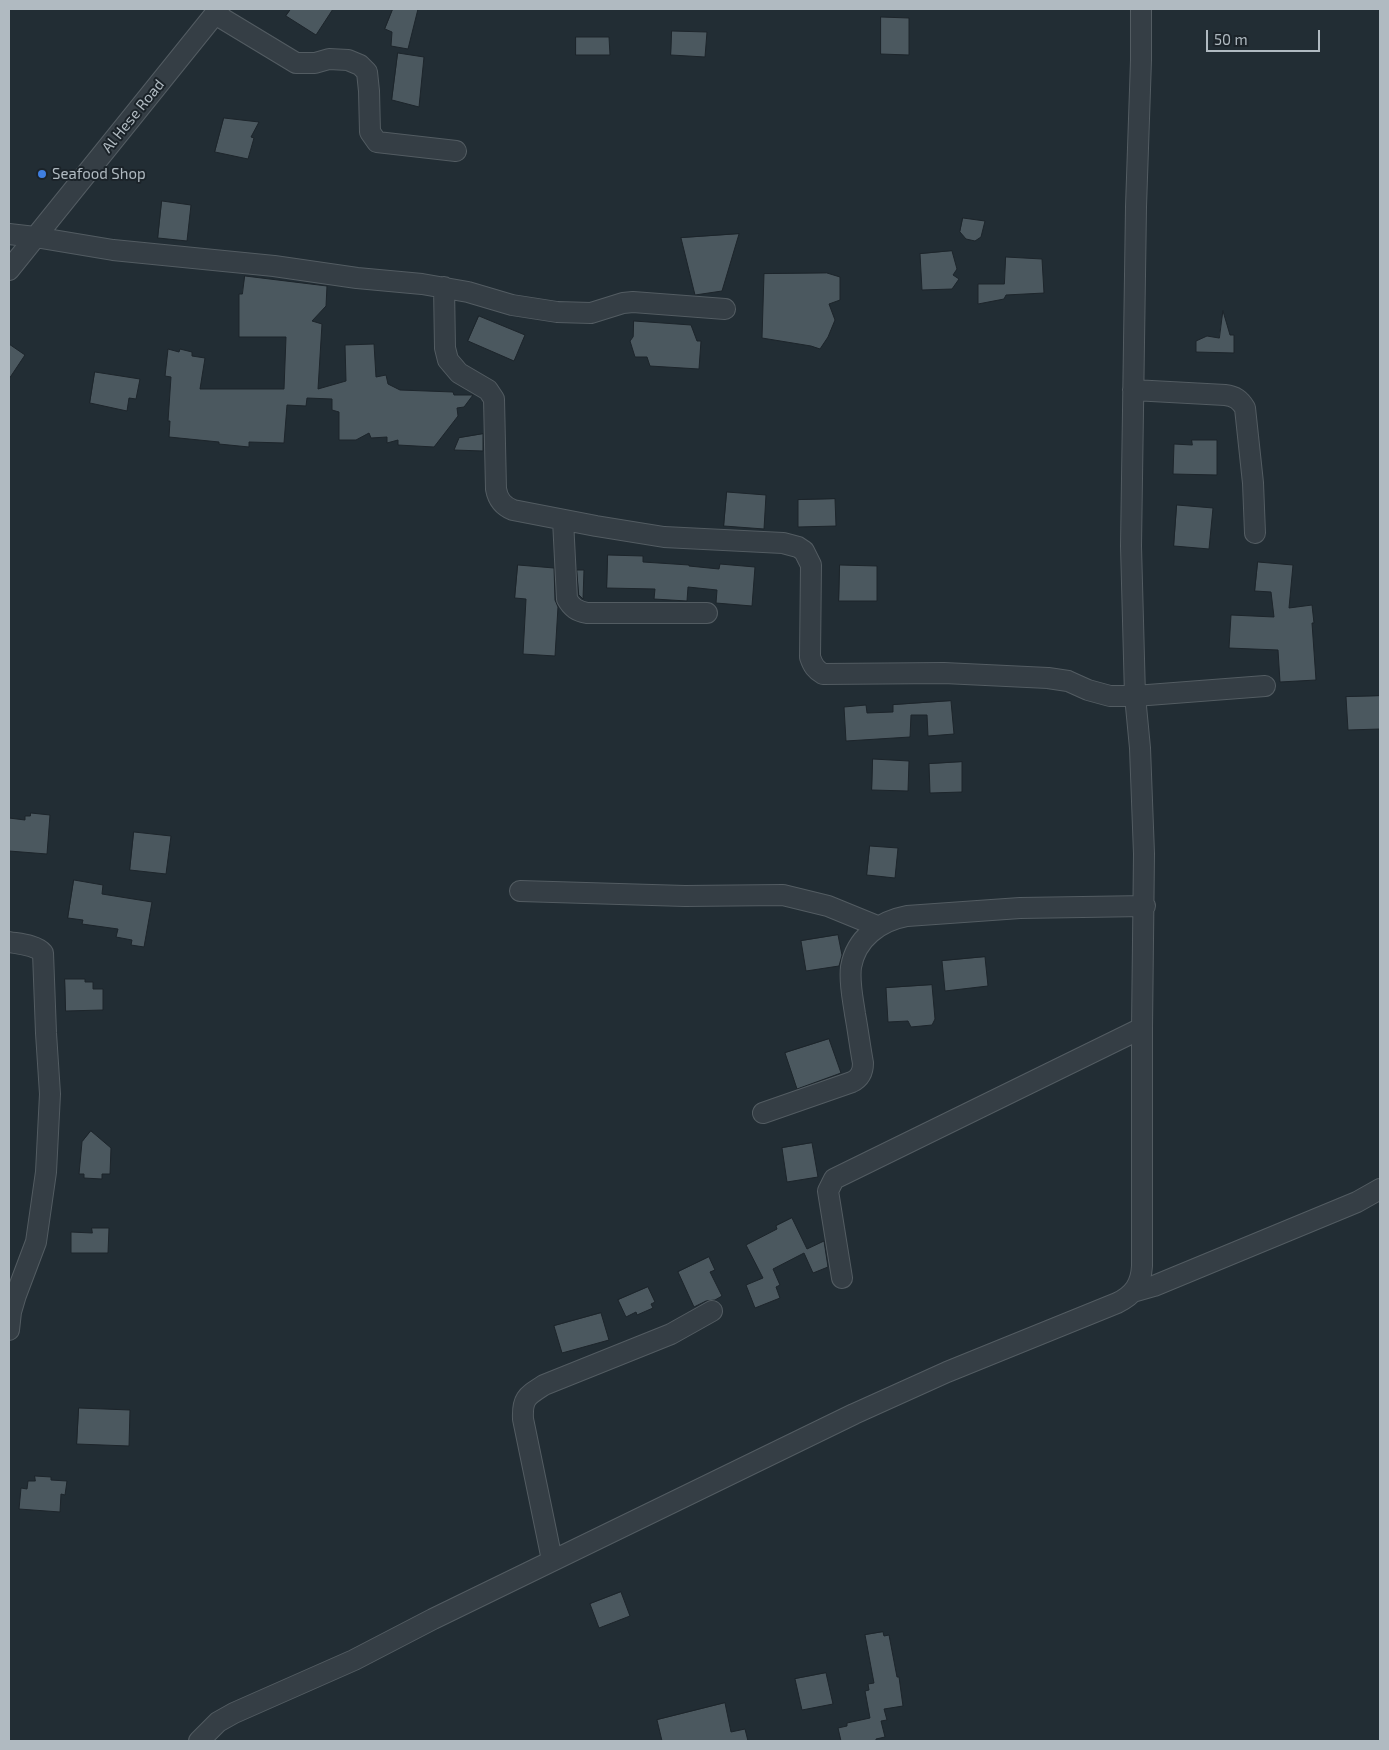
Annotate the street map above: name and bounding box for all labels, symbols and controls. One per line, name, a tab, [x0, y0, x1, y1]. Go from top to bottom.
scale bar	[1209, 20, 1323, 52]
text: 50 m	[1214, 30, 1248, 48]
street label: Al Hese Road	[98, 76, 168, 156]
place label: Seafood Shop	[52, 165, 146, 183]
marker: Seafood Shop	[36, 168, 48, 180]

